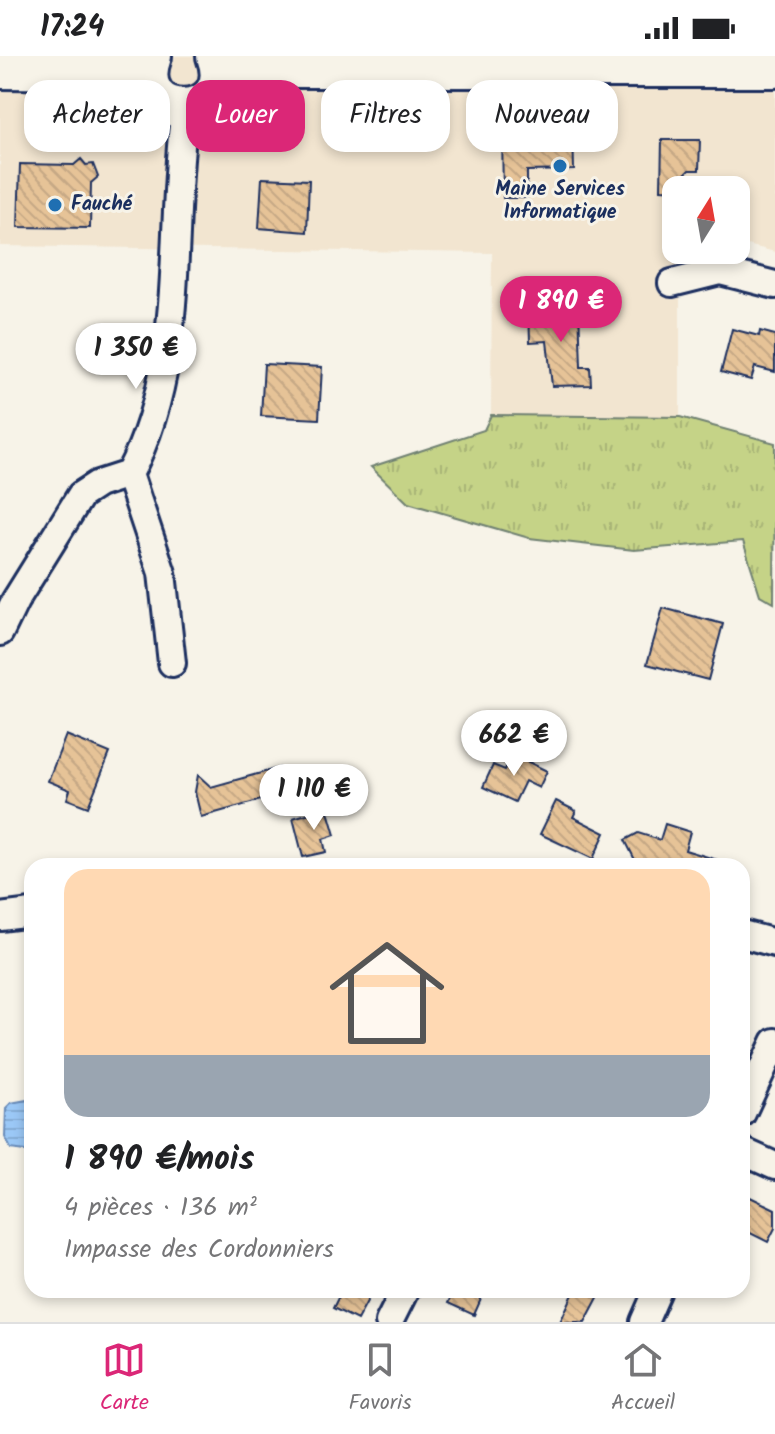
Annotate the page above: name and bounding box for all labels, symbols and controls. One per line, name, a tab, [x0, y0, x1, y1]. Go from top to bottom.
text: 17:24	[40, 4, 104, 52]
chip: Acheter	[24, 80, 170, 152]
chip: Louer	[186, 80, 305, 152]
chip: Filtres	[321, 80, 450, 152]
chip: Nouveau	[466, 80, 618, 152]
marker: Maine Services Informatique	[551, 157, 569, 175]
place label: Maine Services Informatique	[495, 174, 625, 229]
north arrow	[662, 176, 750, 264]
map controls	[662, 176, 750, 264]
place label: Fauché	[71, 189, 133, 221]
marker: Fauché	[46, 196, 64, 214]
pin: 1 890 €	[487, 276, 635, 344]
text: 1 890 €	[518, 281, 604, 323]
pin: 1 350 €	[62, 323, 210, 391]
text: 1 350 €	[93, 328, 179, 370]
pin: 662 €	[458, 710, 570, 778]
text: 662 €	[479, 715, 549, 757]
pin: 1 110 €	[240, 764, 388, 832]
text: 1 110 €	[277, 769, 351, 811]
icon: home	[315, 921, 459, 1065]
text: 1 890 €/mois	[64, 1133, 254, 1187]
text: 4 pièces · 136 m²	[64, 1187, 257, 1229]
text: Impasse des Cordonniers	[64, 1229, 334, 1271]
tab: Carte	[100, 1338, 149, 1421]
tab: Favoris	[349, 1338, 412, 1421]
tab: Accueil	[611, 1338, 675, 1421]

